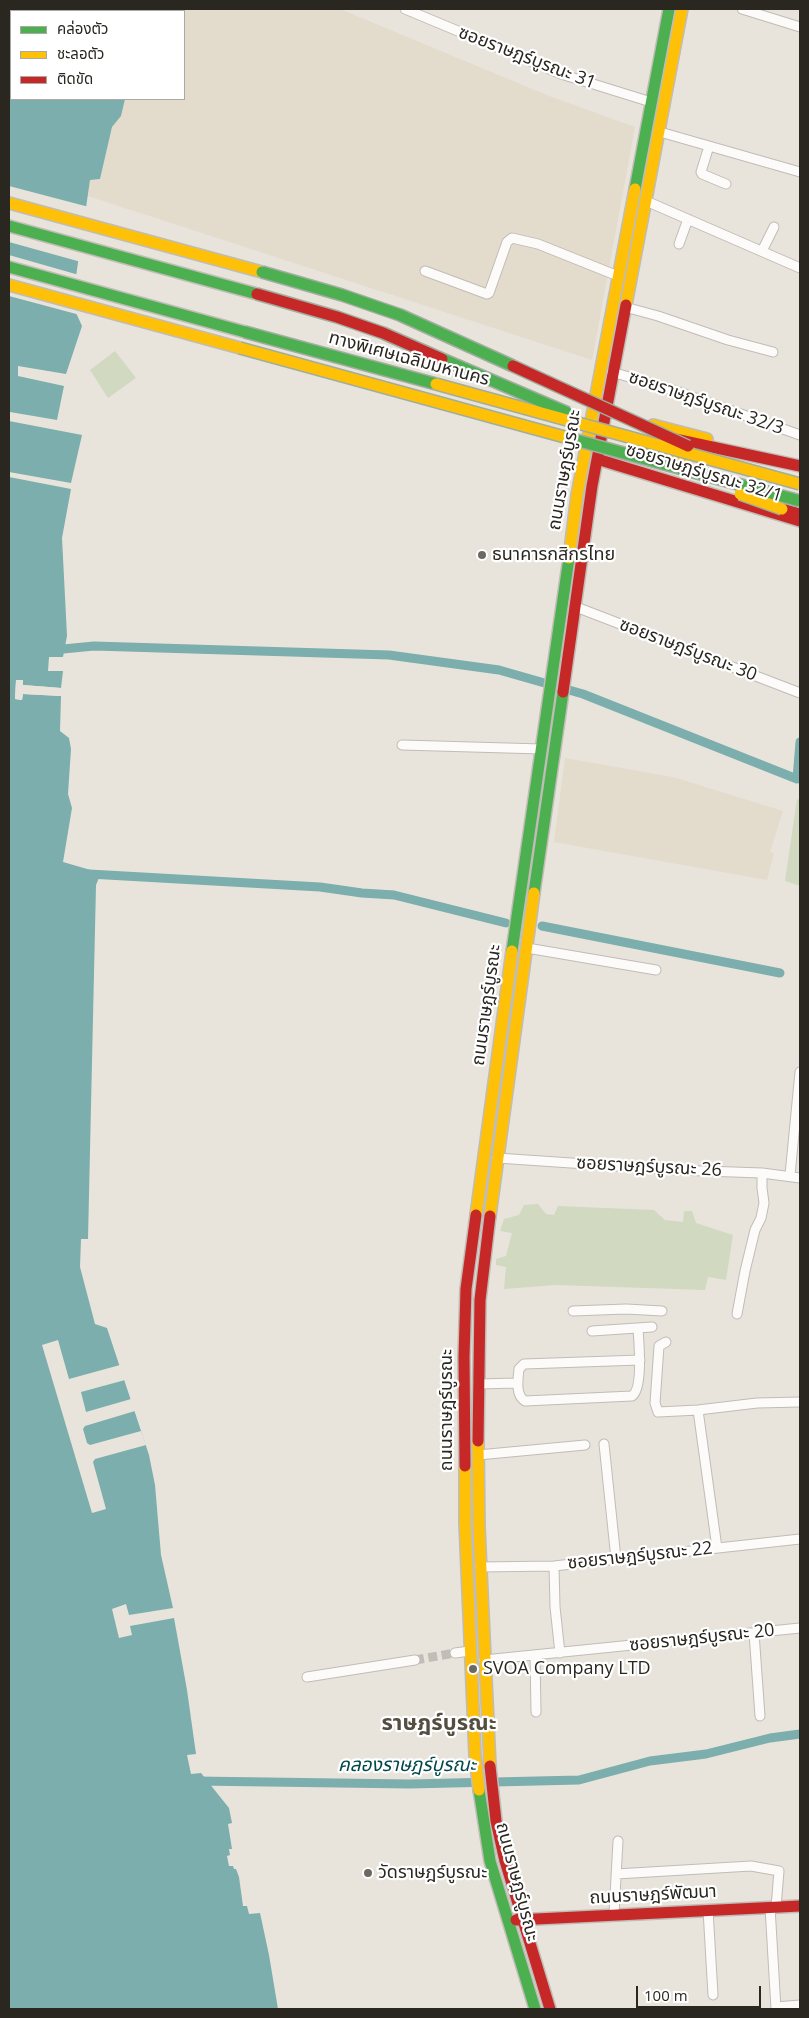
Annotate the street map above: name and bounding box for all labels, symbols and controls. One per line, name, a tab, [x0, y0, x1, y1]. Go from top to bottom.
legend	[10, 10, 185, 100]
text: คล่องตัว	[57, 18, 108, 38]
street label: ซอยราษฎร์บูรณะ 31	[455, 22, 599, 94]
text: ชะลอตัว	[57, 43, 104, 63]
text: ติดขัด	[57, 68, 93, 88]
street label: ทางพิเศษเฉลิมมหานคร	[326, 327, 492, 391]
street label: ซอยราษฎร์บูรณะ 32/3	[626, 366, 786, 440]
street label: ถนนราษฎร์บูรณะ	[544, 408, 586, 532]
street label: ซอยราษฎร์บูรณะ 32/1	[623, 439, 785, 507]
place label: ธนาคารกสิกรไทย	[492, 544, 615, 566]
marker: ธนาคารกสิกรไทย	[476, 549, 488, 561]
street label: ซอยราษฎร์บูรณะ 30	[616, 614, 760, 686]
street label: ถนนราษฎร์บูรณะ	[468, 943, 506, 1067]
street label: ซอยราษฎร์บูรณะ 26	[576, 1152, 722, 1182]
street label: ถนนราษฎร์บูรณะ	[436, 1349, 458, 1471]
street label: ซอยราษฎร์บูรณะ 22	[566, 1538, 714, 1574]
street label: ซอยราษฎร์บูรณะ 20	[628, 1620, 776, 1656]
place label: SVOA Company LTD	[483, 1658, 651, 1680]
marker: SVOA Company LTD	[467, 1663, 479, 1675]
district label: ราษฎร์บูรณะ	[381, 1711, 497, 1737]
water label: คลองราษฎร์บูรณะ	[338, 1755, 476, 1777]
street label: ถนนราษฎร์บูรณะ	[491, 1820, 543, 1944]
place label: วัดราษฎร์บูรณะ	[378, 1862, 487, 1884]
marker: วัดราษฎร์บูรณะ	[362, 1867, 374, 1879]
street label: ถนนราษฎร์พัฒนา	[589, 1881, 717, 1909]
scale bar	[639, 1976, 764, 2008]
text: 100 m	[644, 1985, 688, 2005]

